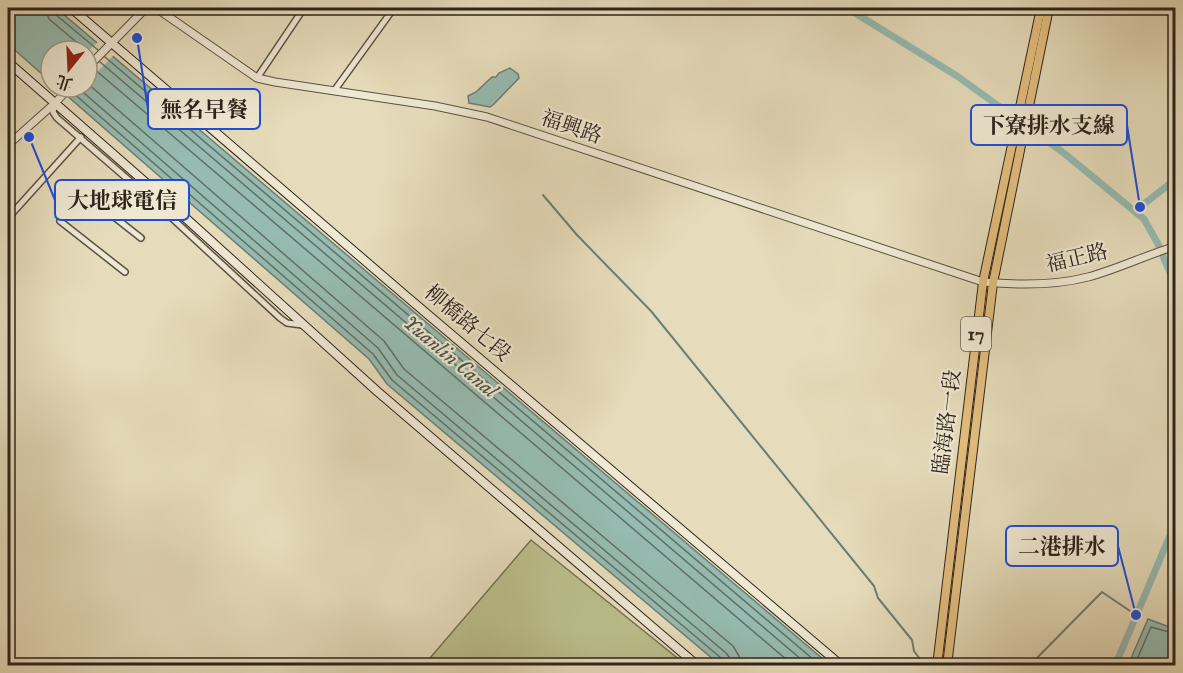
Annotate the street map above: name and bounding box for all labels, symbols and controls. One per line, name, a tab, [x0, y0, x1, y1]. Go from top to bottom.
north arrow	[39, 39, 99, 99]
text: 北	[54, 69, 76, 93]
callout: 無名早餐	[148, 89, 260, 129]
text: 無名早餐	[160, 97, 248, 125]
street label: 福興路	[537, 105, 605, 151]
callout: 下寮排水支線	[971, 105, 1127, 145]
text: 下寮排水支線	[983, 113, 1115, 141]
callout: 大地球電信	[55, 180, 189, 220]
text: 大地球電信	[67, 188, 177, 216]
street label: 福正路	[1043, 239, 1111, 279]
street label: 柳橋路七段	[418, 280, 516, 368]
water label: Yuanlin Canal	[397, 309, 505, 406]
road number: 17	[961, 317, 991, 351]
street label: 臨海路一段	[928, 368, 968, 476]
callout: 二港排水	[1006, 526, 1118, 566]
text: 二港排水	[1018, 534, 1106, 562]

